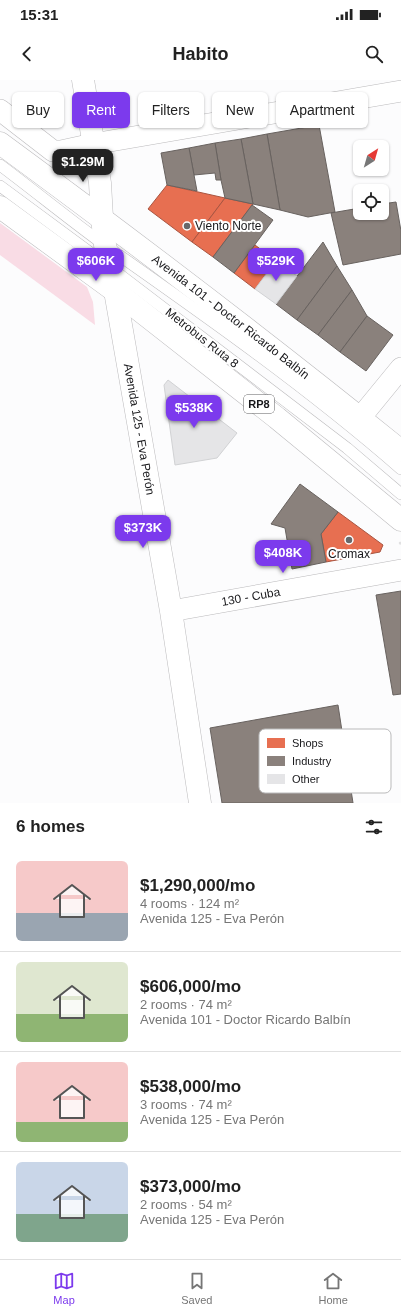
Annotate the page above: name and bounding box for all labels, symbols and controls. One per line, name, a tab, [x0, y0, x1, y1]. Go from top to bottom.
text: 15:31	[20, 6, 58, 23]
icon: back	[16, 43, 38, 65]
icon: search	[363, 43, 385, 65]
text: Habito	[173, 44, 229, 64]
chip: Buy	[12, 92, 64, 128]
chip: Rent	[72, 92, 130, 128]
chip: Filters	[138, 92, 204, 128]
chip: New	[212, 92, 268, 128]
chip: Apartment	[276, 92, 368, 128]
north arrow	[353, 140, 389, 176]
map controls	[353, 140, 389, 220]
pin: $1.29M	[50, 149, 116, 183]
text: $1.29M	[61, 154, 105, 169]
button: locate	[353, 184, 389, 220]
place label: Viento Norte	[195, 219, 262, 233]
marker: Viento Norte	[182, 221, 192, 231]
pin: $606K	[68, 248, 124, 282]
pin: $529K	[248, 248, 304, 282]
street label: Avenida 101 - Doctor Ricardo Balbín	[149, 252, 312, 382]
text: $606K	[77, 253, 115, 268]
text: $529K	[257, 253, 295, 268]
street label: Metrobus Ruta 8	[163, 305, 242, 371]
street label: Avenida 125 - Eva Perón	[121, 362, 158, 496]
pin: $538K	[166, 395, 222, 429]
road number: RP8	[244, 395, 274, 413]
text: $538K	[175, 400, 213, 415]
pin: $373K	[115, 515, 171, 549]
text: $373K	[124, 520, 162, 535]
marker: Cromax	[344, 535, 354, 545]
pin: $408K	[255, 540, 311, 574]
text: $408K	[264, 545, 302, 560]
place label: Cromax	[328, 547, 370, 561]
street label: 130 - Cuba	[220, 585, 282, 609]
legend	[259, 729, 391, 793]
text: Shops	[292, 737, 324, 749]
text: Industry	[292, 755, 332, 767]
text: Other	[292, 773, 320, 785]
icon: filters	[363, 816, 385, 838]
text: 6 homes	[16, 817, 85, 836]
text: $1,290,000/mo	[140, 876, 255, 895]
icon: home	[48, 877, 96, 925]
text: 4 rooms · 124 m²	[140, 896, 239, 911]
text: Avenida 125 - Eva Perón	[140, 911, 284, 926]
text: $606,000/mo	[140, 977, 241, 996]
icon: home	[48, 978, 96, 1026]
text: 2 rooms · 74 m²	[140, 997, 232, 1012]
text: Avenida 101 - Doctor Ricardo Balbín	[140, 1012, 351, 1027]
text: $538,000/mo	[140, 1077, 241, 1096]
icon: home	[48, 1078, 96, 1126]
text: 3 rooms · 74 m²	[140, 1097, 232, 1112]
text: Avenida 125 - Eva Perón	[140, 1112, 284, 1127]
text: $373,000/mo	[140, 1177, 241, 1196]
icon: home	[48, 1178, 96, 1226]
text: 2 rooms · 54 m²	[140, 1197, 232, 1212]
text: Avenida 125 - Eva Perón	[140, 1212, 284, 1227]
tab: Map	[53, 1270, 75, 1306]
tab: Saved	[181, 1270, 212, 1306]
tab: Home	[319, 1270, 348, 1306]

